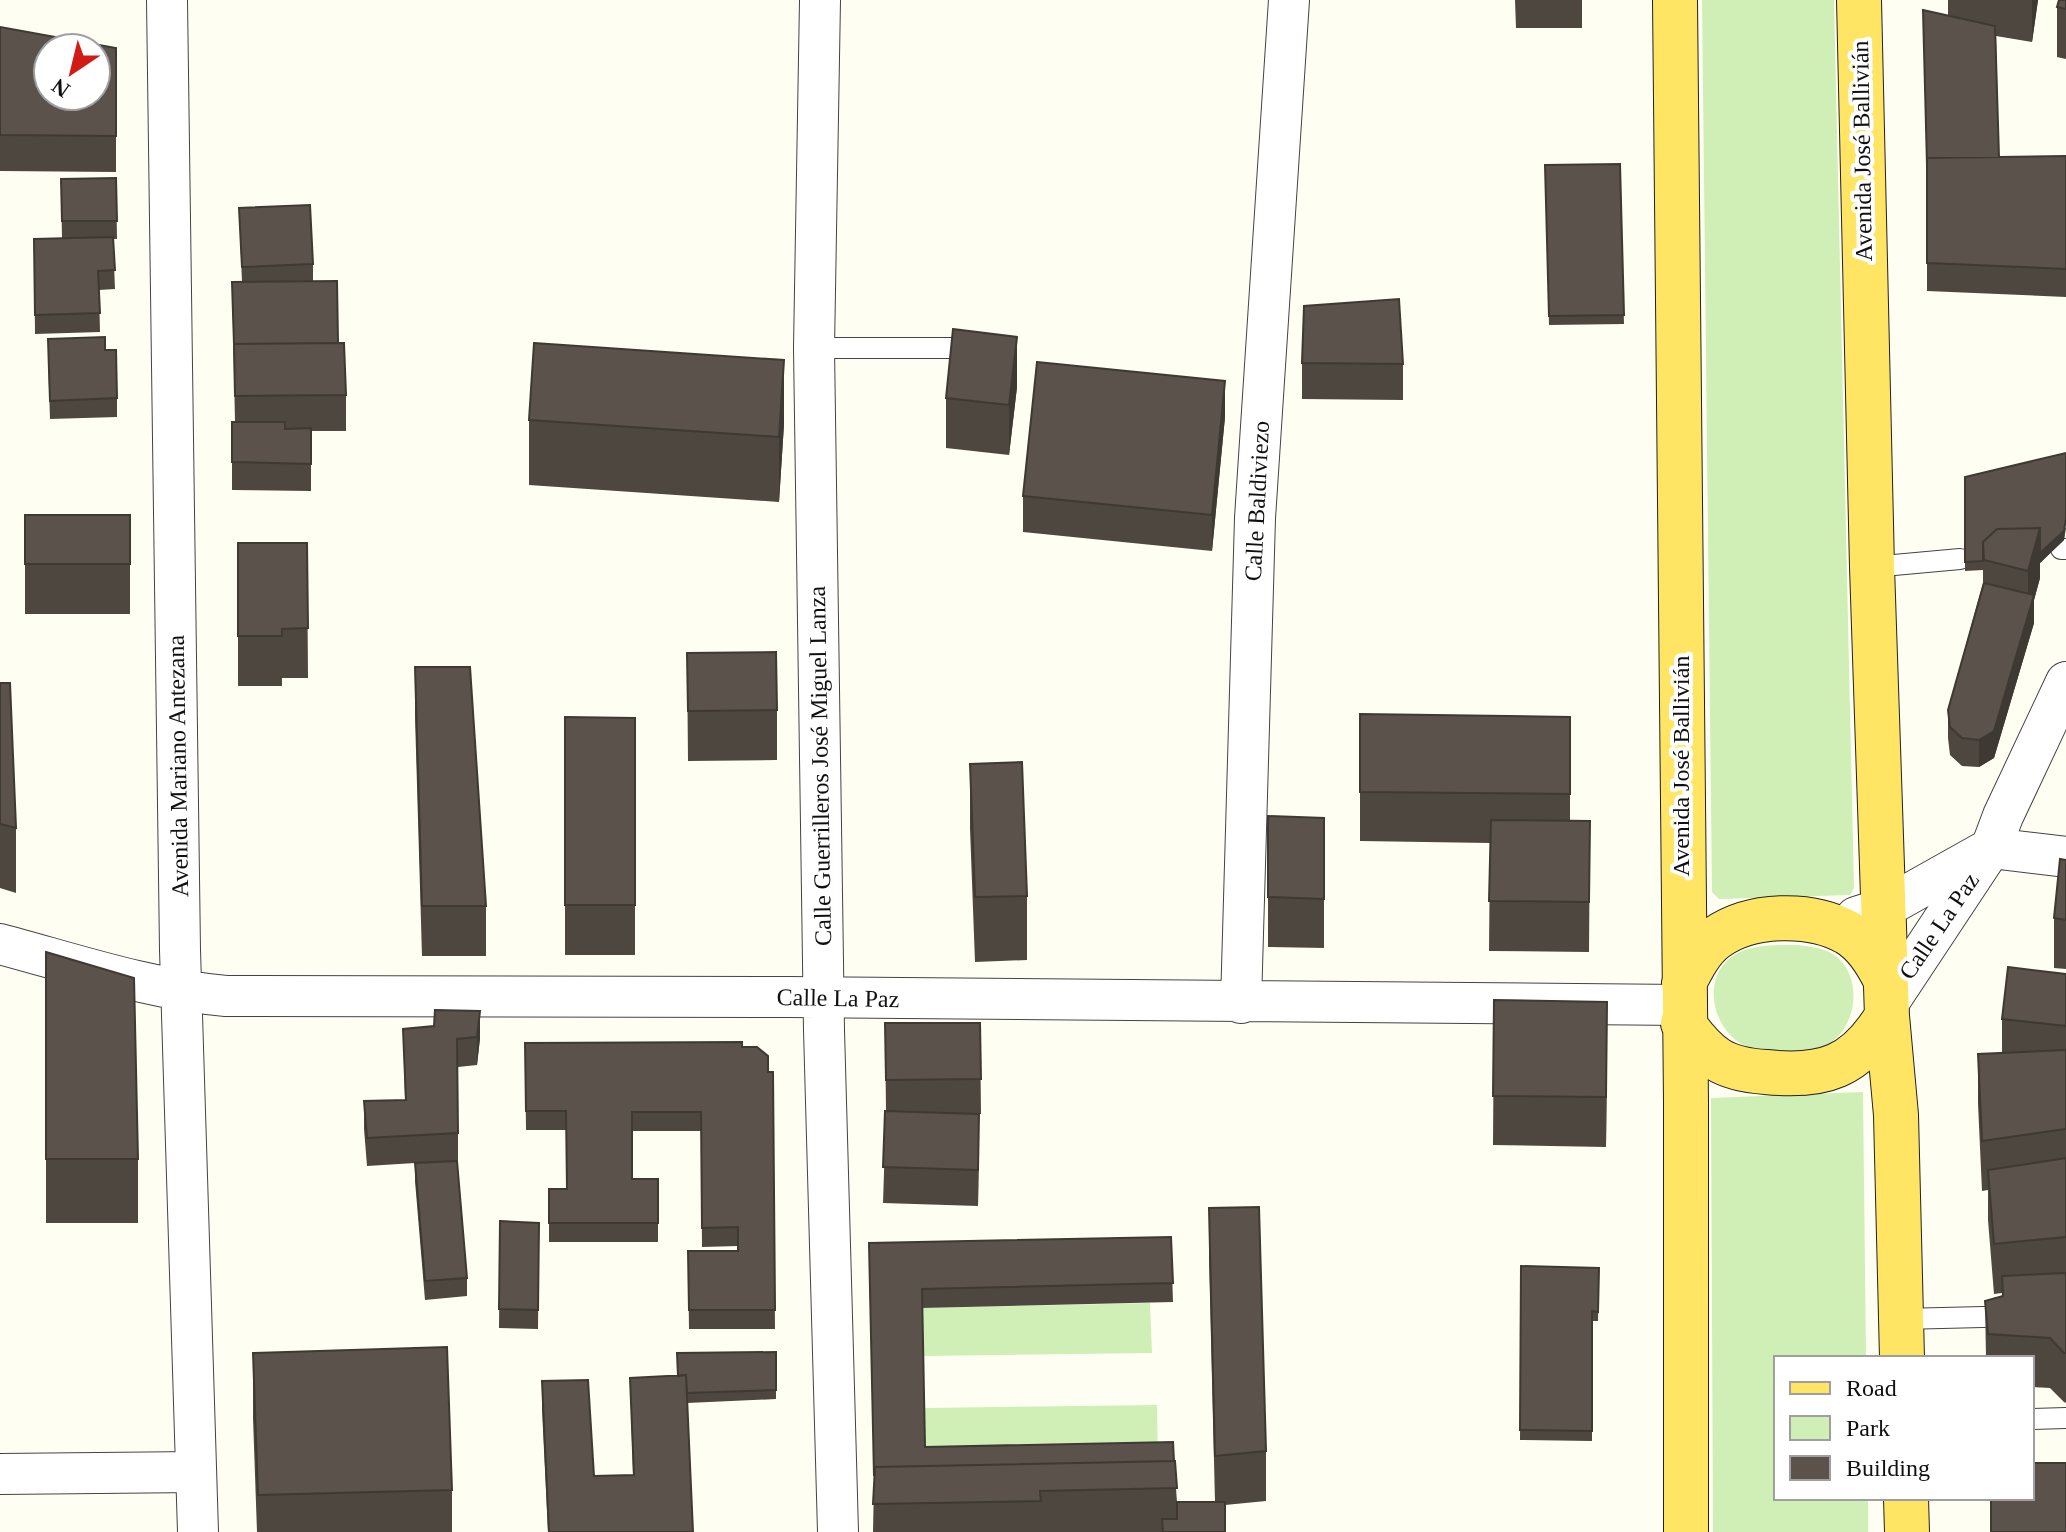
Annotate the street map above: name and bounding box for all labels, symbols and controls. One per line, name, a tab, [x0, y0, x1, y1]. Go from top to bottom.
north arrow	[32, 32, 112, 112]
street label: Avenida José Ballivián	[1847, 40, 1877, 262]
text: N	[47, 73, 74, 103]
street label: Calle Baldiviezo	[1240, 420, 1274, 582]
street label: Calle Guerrilleros José Miguel Lanza	[804, 586, 836, 946]
street label: Avenida Mariano Antezana	[163, 634, 193, 897]
street label: Avenida José Ballivián	[1668, 656, 1694, 876]
street label: Calle La Paz	[1894, 868, 1984, 984]
street label: Calle La Paz	[776, 984, 900, 1012]
legend	[1774, 1356, 2034, 1500]
text: Road	[1846, 1375, 1897, 1401]
text: Park	[1846, 1415, 1890, 1441]
text: Building	[1846, 1455, 1930, 1481]

